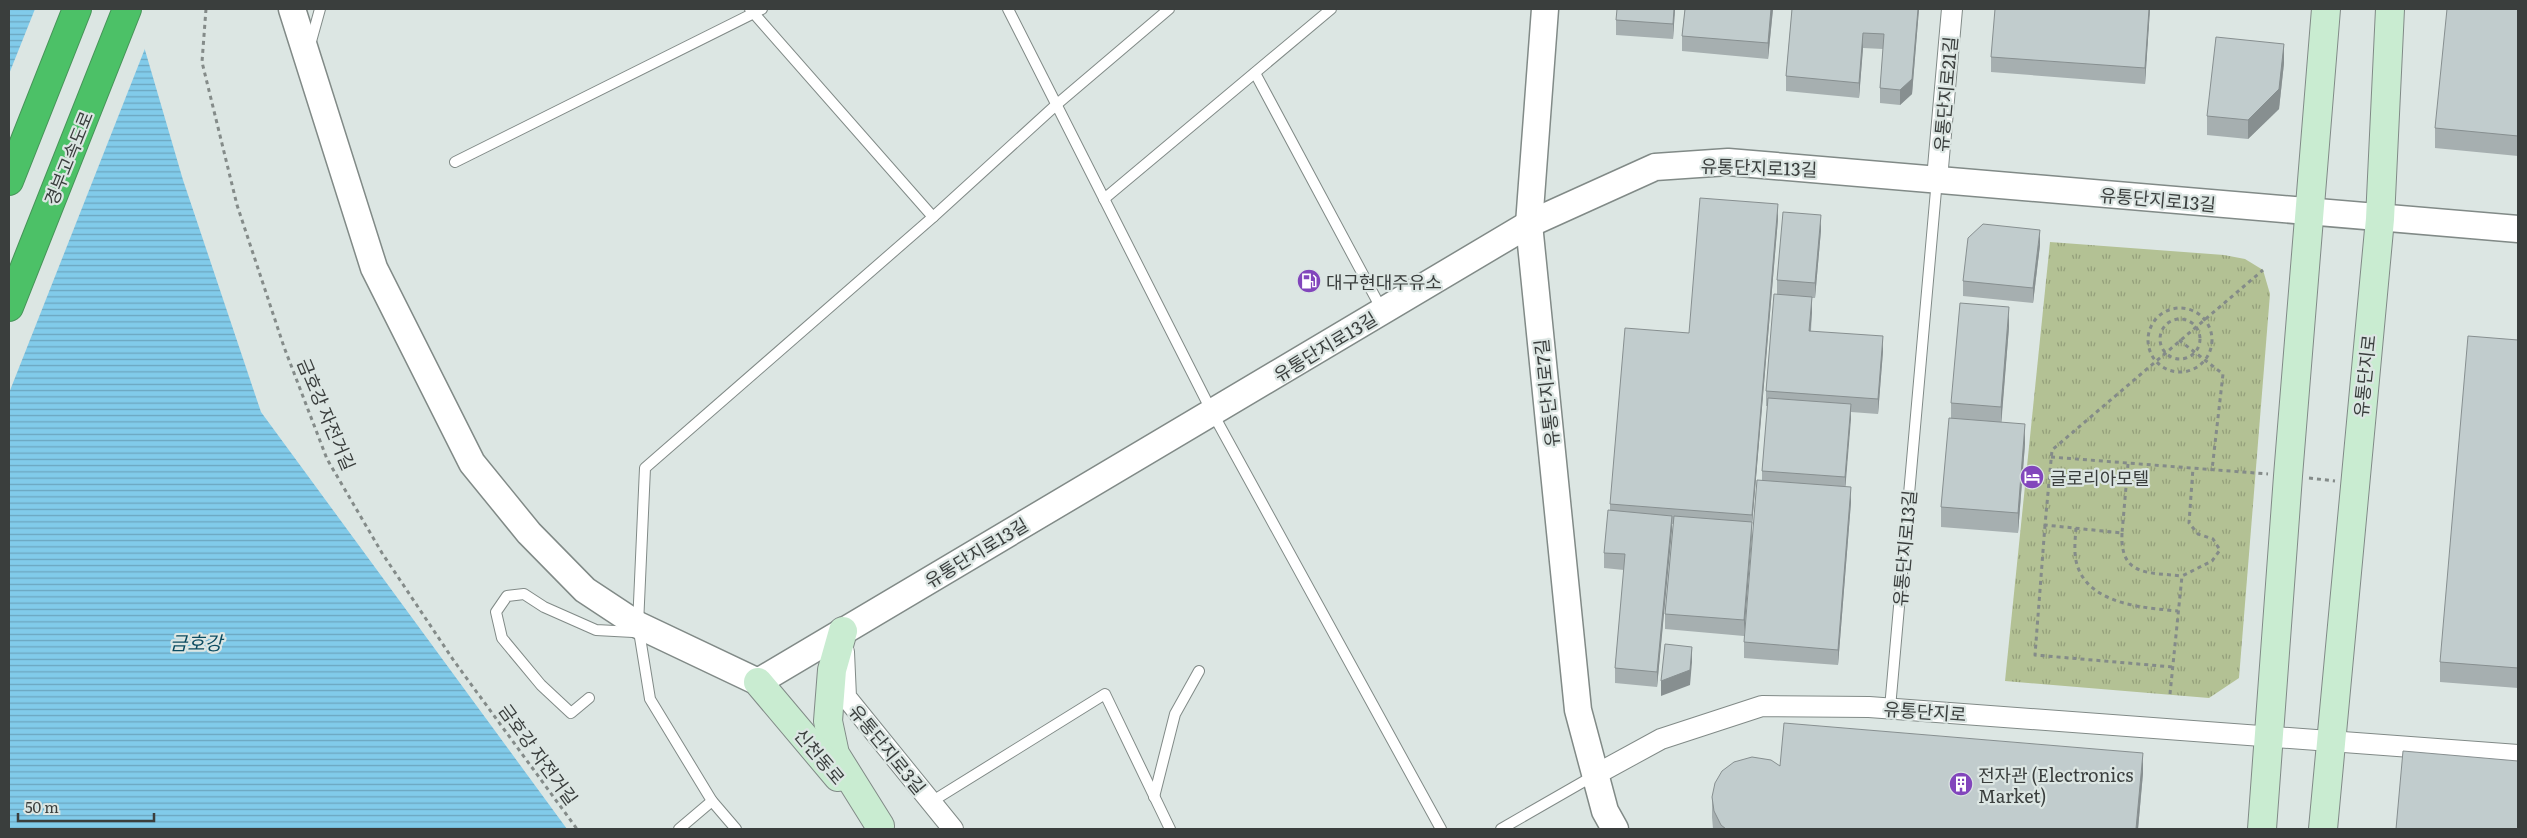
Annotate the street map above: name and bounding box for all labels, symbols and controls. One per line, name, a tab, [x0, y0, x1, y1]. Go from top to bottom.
street label: 유통단지로21길	[1927, 35, 1963, 153]
street label: 경부고속도로	[37, 107, 99, 209]
street label: 유통단지로13길	[1700, 151, 1818, 183]
street label: 유통단지로13길	[2099, 180, 2217, 218]
fuel station icon: 대구현대주유소	[1296, 268, 1322, 294]
place label: 대구현대주유소	[1326, 268, 1442, 295]
street label: 유통단지로13길	[1268, 304, 1382, 388]
street label: 유통단지로	[2346, 333, 2382, 419]
street label: 유통단지로7길	[1527, 338, 1565, 448]
street label: 금호강 자전거길	[291, 354, 363, 474]
hotel icon: 글로리아모텔	[2019, 464, 2045, 490]
place label: 글로리아모텔	[2050, 464, 2149, 491]
street label: 유통단지로13길	[1885, 489, 1923, 607]
street label: 유통단지로13길	[919, 510, 1033, 594]
water label: 금호강	[170, 628, 225, 656]
street label: 유통단지로	[1883, 695, 1967, 727]
street label: 금호강 자전거길	[493, 698, 585, 810]
street label: 유통단지로3길	[843, 698, 933, 800]
street label: 신천동로	[788, 722, 852, 790]
place label: 전자관 (Electronics Market)	[1978, 761, 2133, 809]
building icon: 전자관 (Electronics Market)	[1948, 771, 1974, 797]
scale bar	[18, 790, 154, 822]
text: 50 m	[25, 795, 59, 818]

